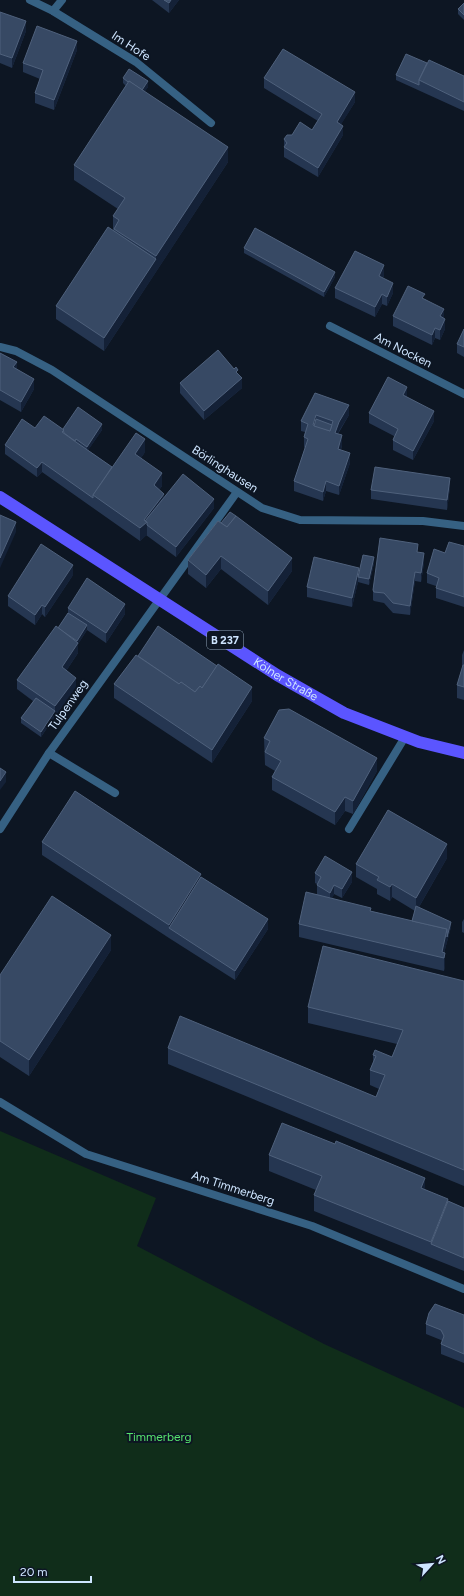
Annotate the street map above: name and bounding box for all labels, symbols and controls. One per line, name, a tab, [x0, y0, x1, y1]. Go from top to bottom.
street label: Im Hofe	[109, 28, 153, 64]
street label: Am Nocken	[372, 329, 435, 371]
street label: Börlinghausen	[189, 442, 261, 496]
road number: B 237	[207, 631, 243, 649]
street label: Kölner Straße	[251, 655, 321, 704]
street label: Tulpenweg	[45, 677, 91, 733]
street label: Am Timmerberg	[190, 1168, 276, 1208]
park label: Timmerberg	[126, 1430, 192, 1444]
north arrow	[412, 1544, 452, 1584]
text: N	[433, 1553, 448, 1566]
scale bar	[14, 1558, 91, 1584]
text: 20 m	[20, 1565, 48, 1579]

